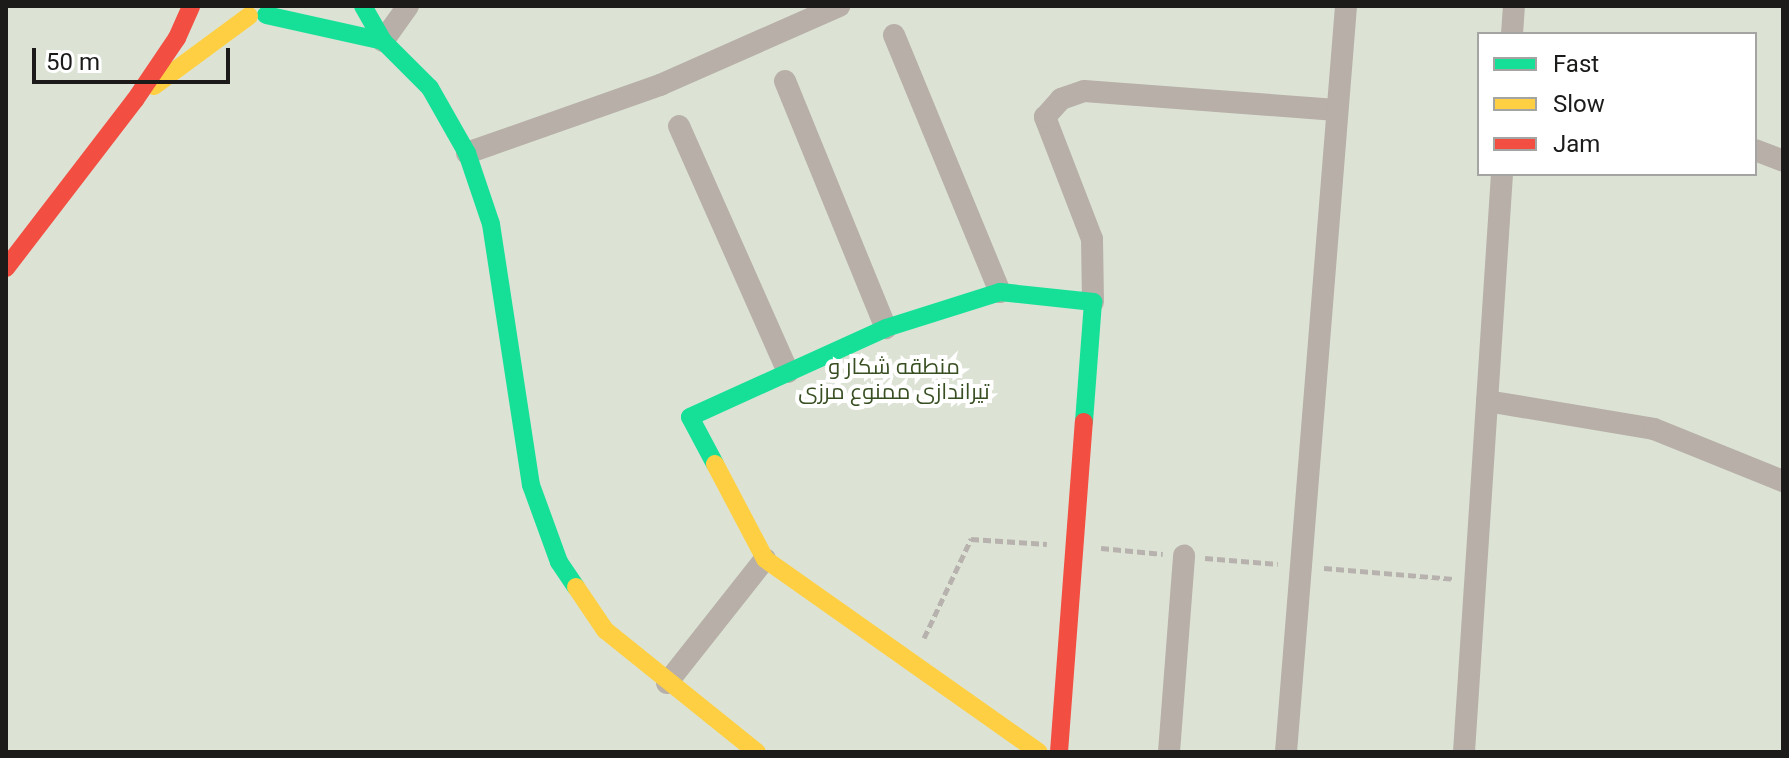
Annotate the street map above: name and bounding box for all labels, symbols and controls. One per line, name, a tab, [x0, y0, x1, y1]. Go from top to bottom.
scale bar	[36, 32, 234, 82]
legend	[1477, 32, 1757, 176]
text: 50 m	[46, 48, 100, 76]
text: Fast	[1553, 50, 1599, 78]
text: Slow	[1553, 90, 1605, 118]
text: Jam	[1553, 130, 1600, 158]
park label: منطقه شکار و تیراندازی ممنوع مرزی	[798, 353, 990, 404]

